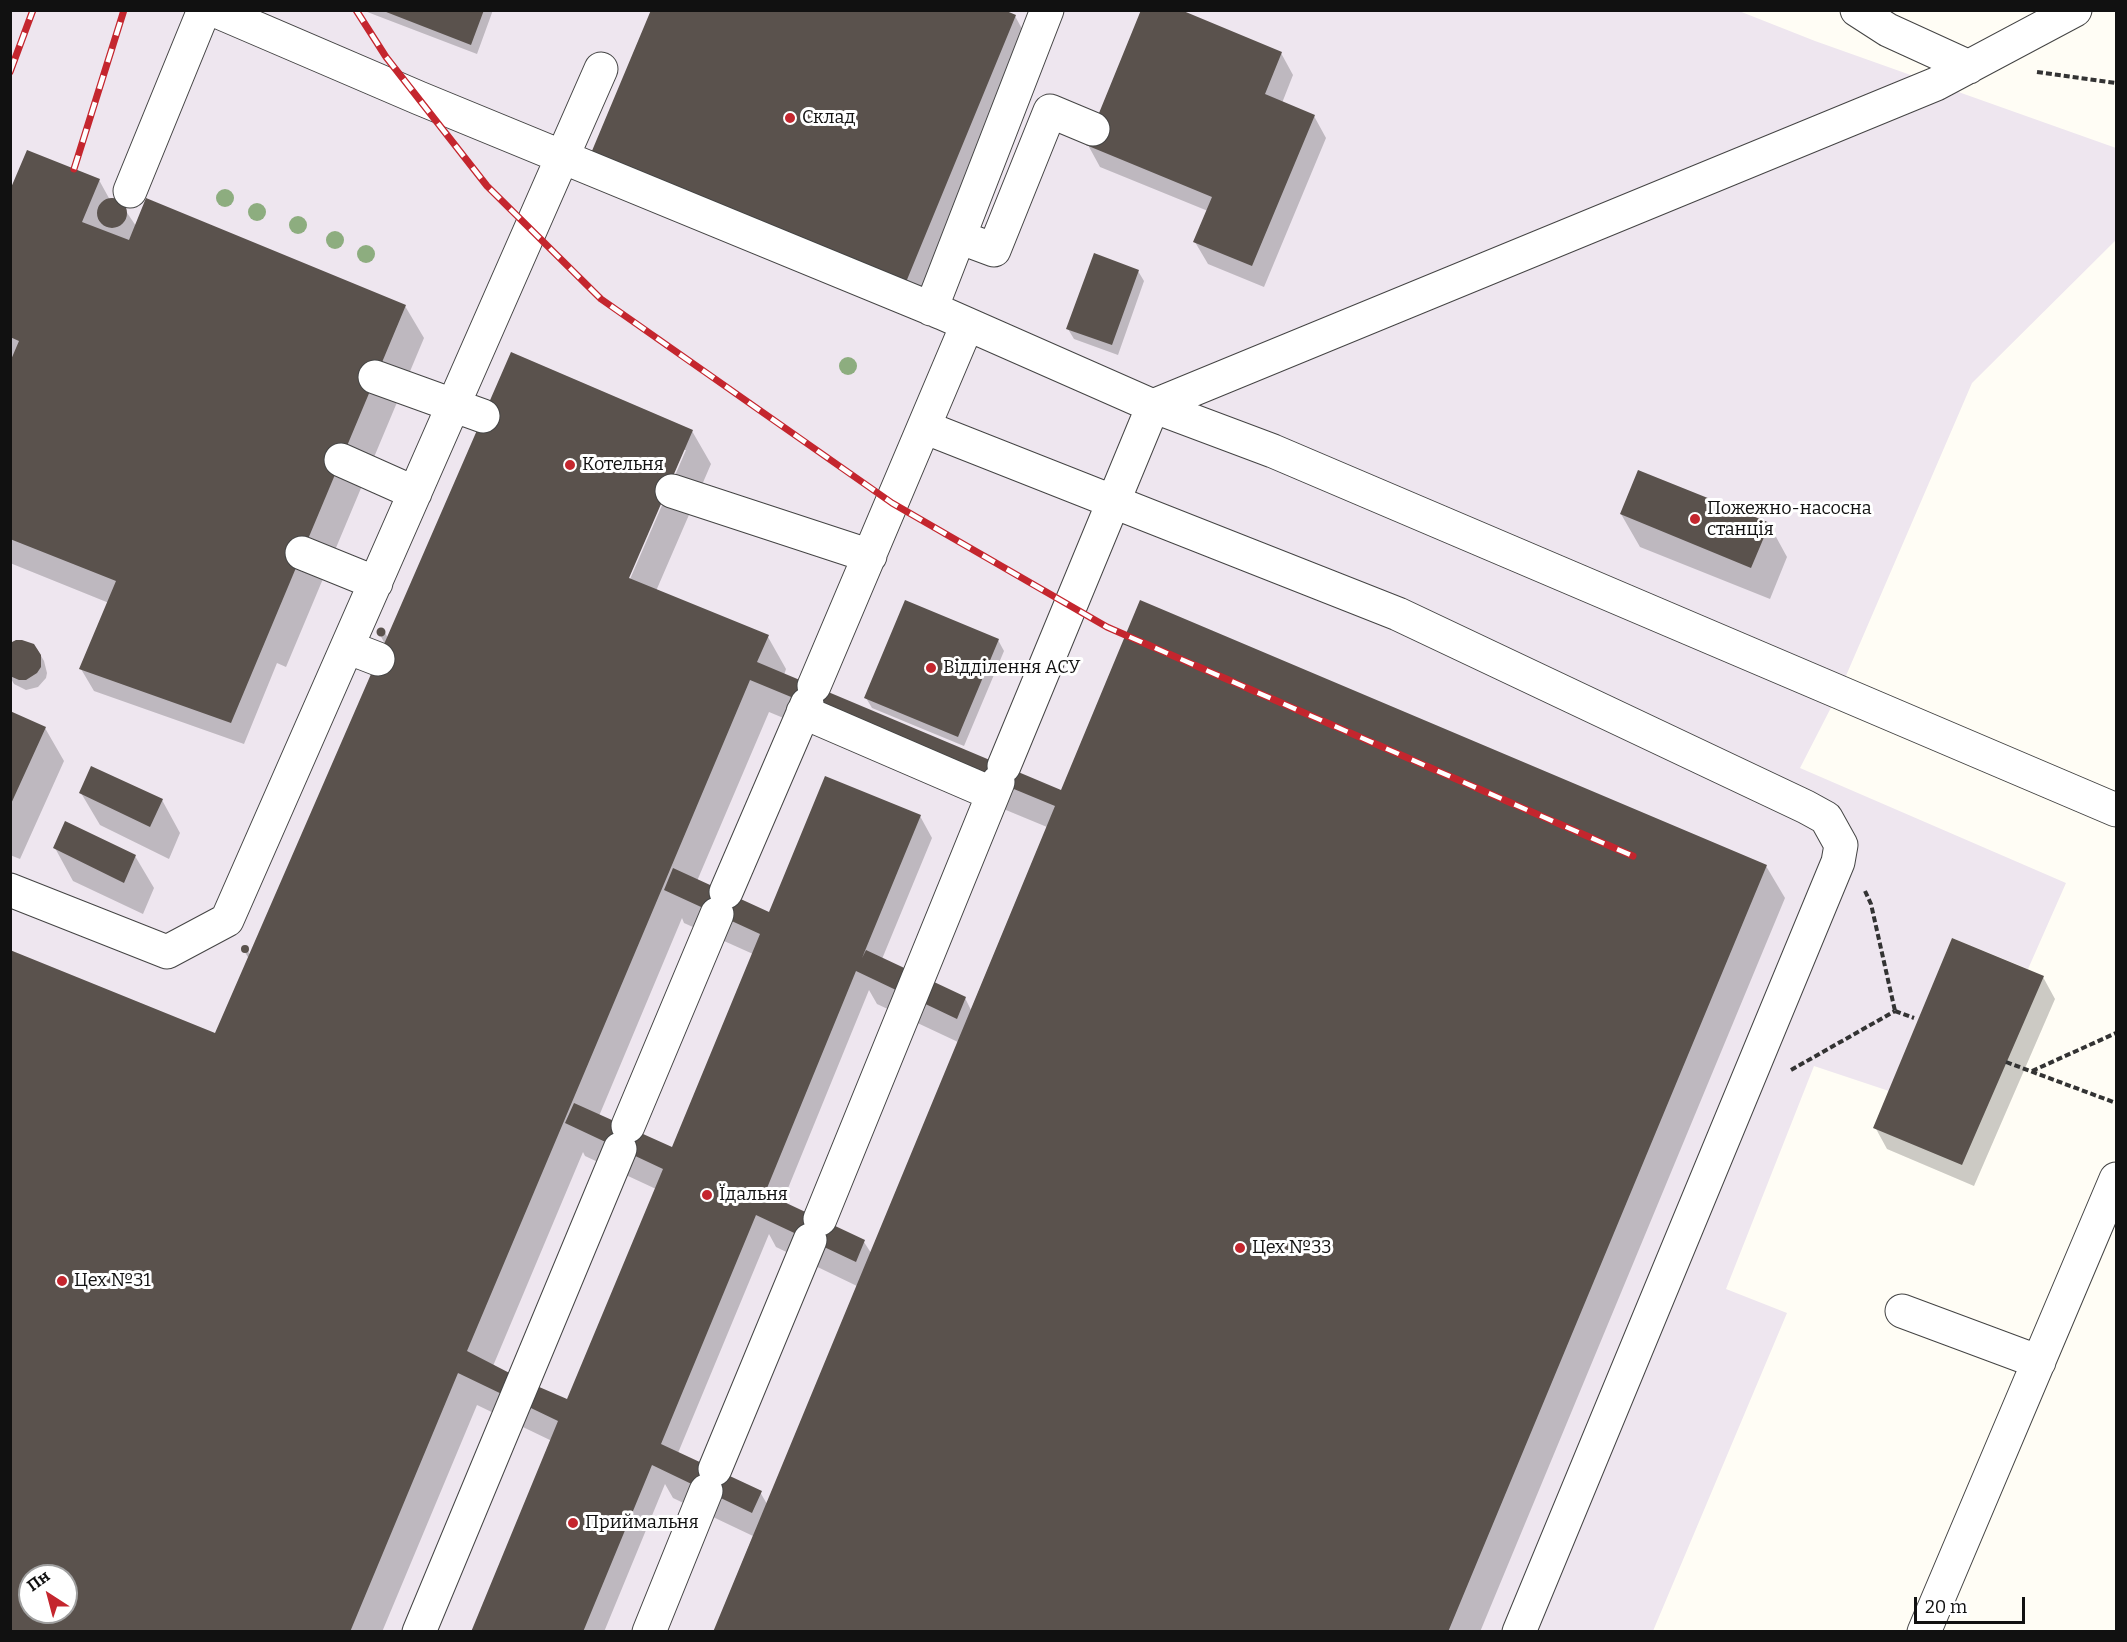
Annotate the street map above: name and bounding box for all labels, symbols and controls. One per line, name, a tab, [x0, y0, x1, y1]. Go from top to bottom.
place label: Склад	[802, 107, 855, 129]
marker: Склад	[783, 111, 797, 125]
place label: Котельня	[582, 454, 664, 476]
marker: Котельня	[563, 458, 577, 472]
place label: Пожежно-насосна станція	[1707, 498, 1872, 540]
marker: Пожежно-насосна станція	[1688, 512, 1702, 526]
place label: Відділення АСУ	[943, 657, 1081, 679]
marker: Відділення АСУ	[924, 661, 938, 675]
place label: Їдальня	[719, 1184, 788, 1206]
marker: Їдальня	[700, 1188, 714, 1202]
place label: Цех №33	[1252, 1237, 1332, 1259]
marker: Цех №33	[1233, 1241, 1247, 1255]
place label: Цех №31	[74, 1270, 151, 1292]
marker: Цех №31	[55, 1274, 69, 1288]
place label: Приймальня	[585, 1512, 699, 1534]
marker: Приймальня	[566, 1516, 580, 1530]
north arrow	[18, 1564, 78, 1624]
text: Пн	[23, 1566, 53, 1595]
scale bar	[1917, 1585, 2028, 1623]
text: 20 m	[1925, 1596, 1967, 1618]

